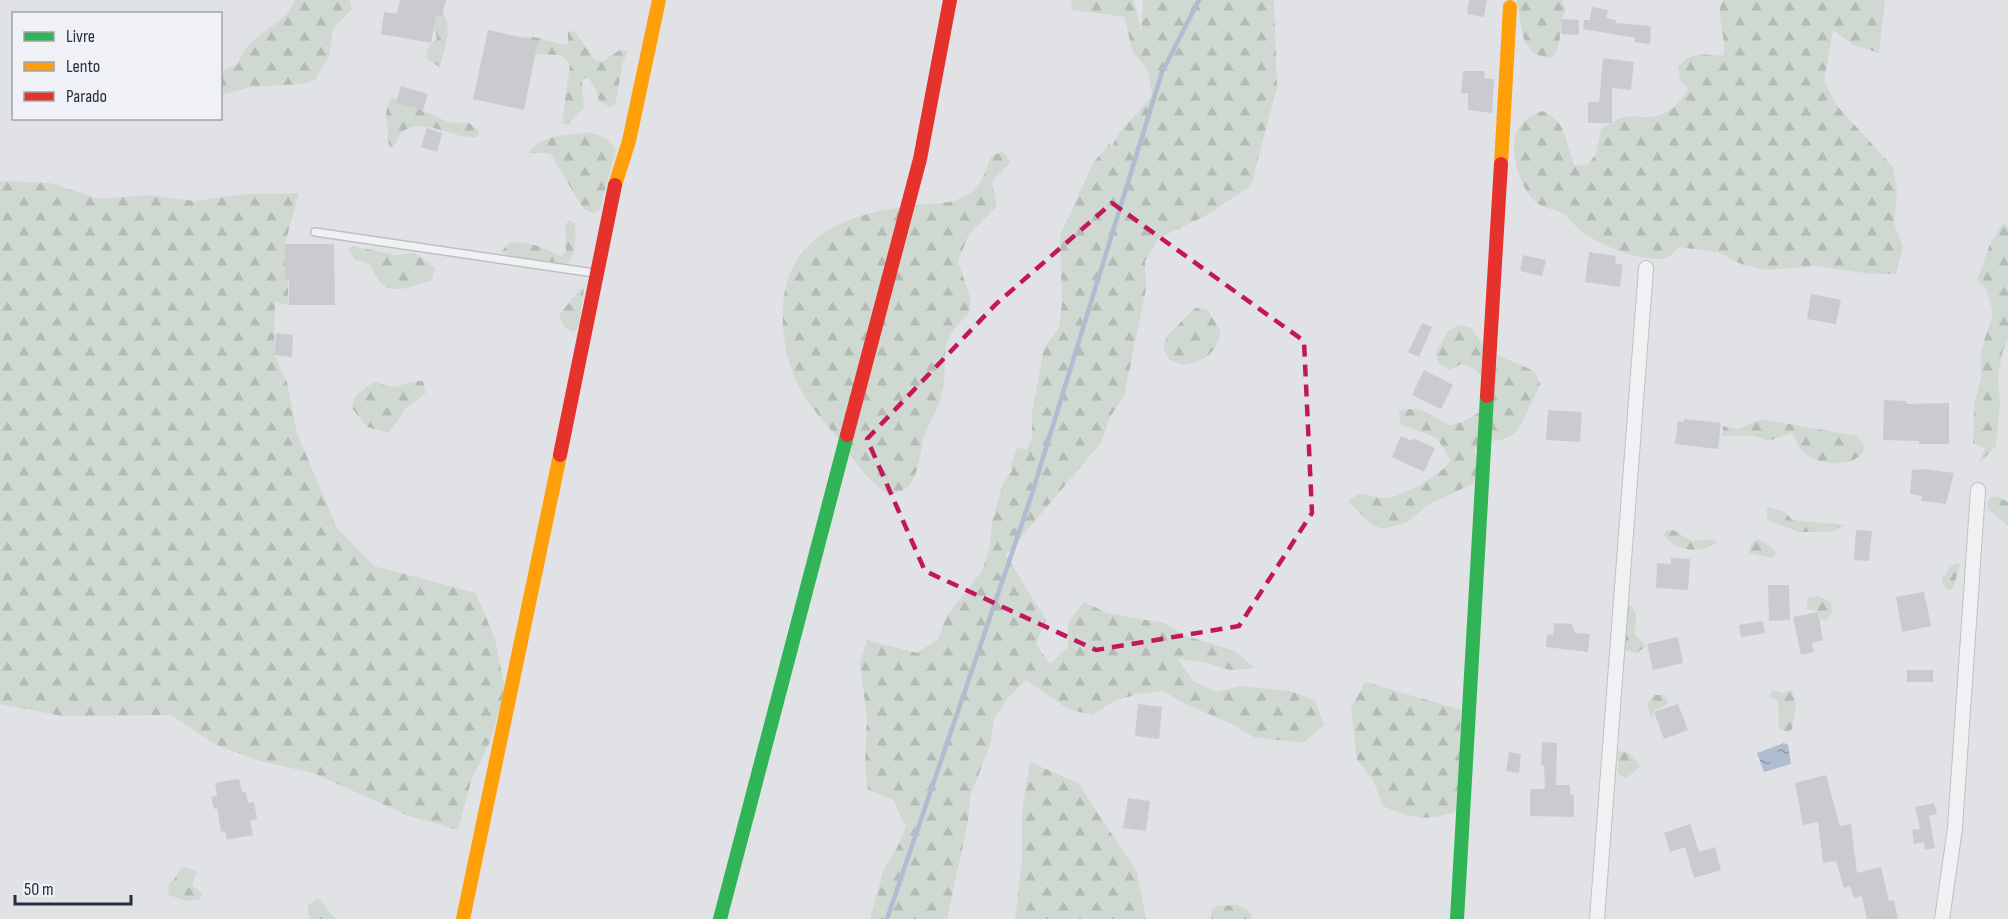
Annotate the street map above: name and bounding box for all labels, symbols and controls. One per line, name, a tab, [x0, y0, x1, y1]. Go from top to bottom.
legend	[12, 12, 222, 120]
text: Livre	[66, 26, 95, 47]
text: Lento	[66, 56, 100, 77]
text: Parado	[66, 86, 107, 107]
scale bar	[15, 868, 130, 906]
text: 50 m	[24, 879, 54, 900]

